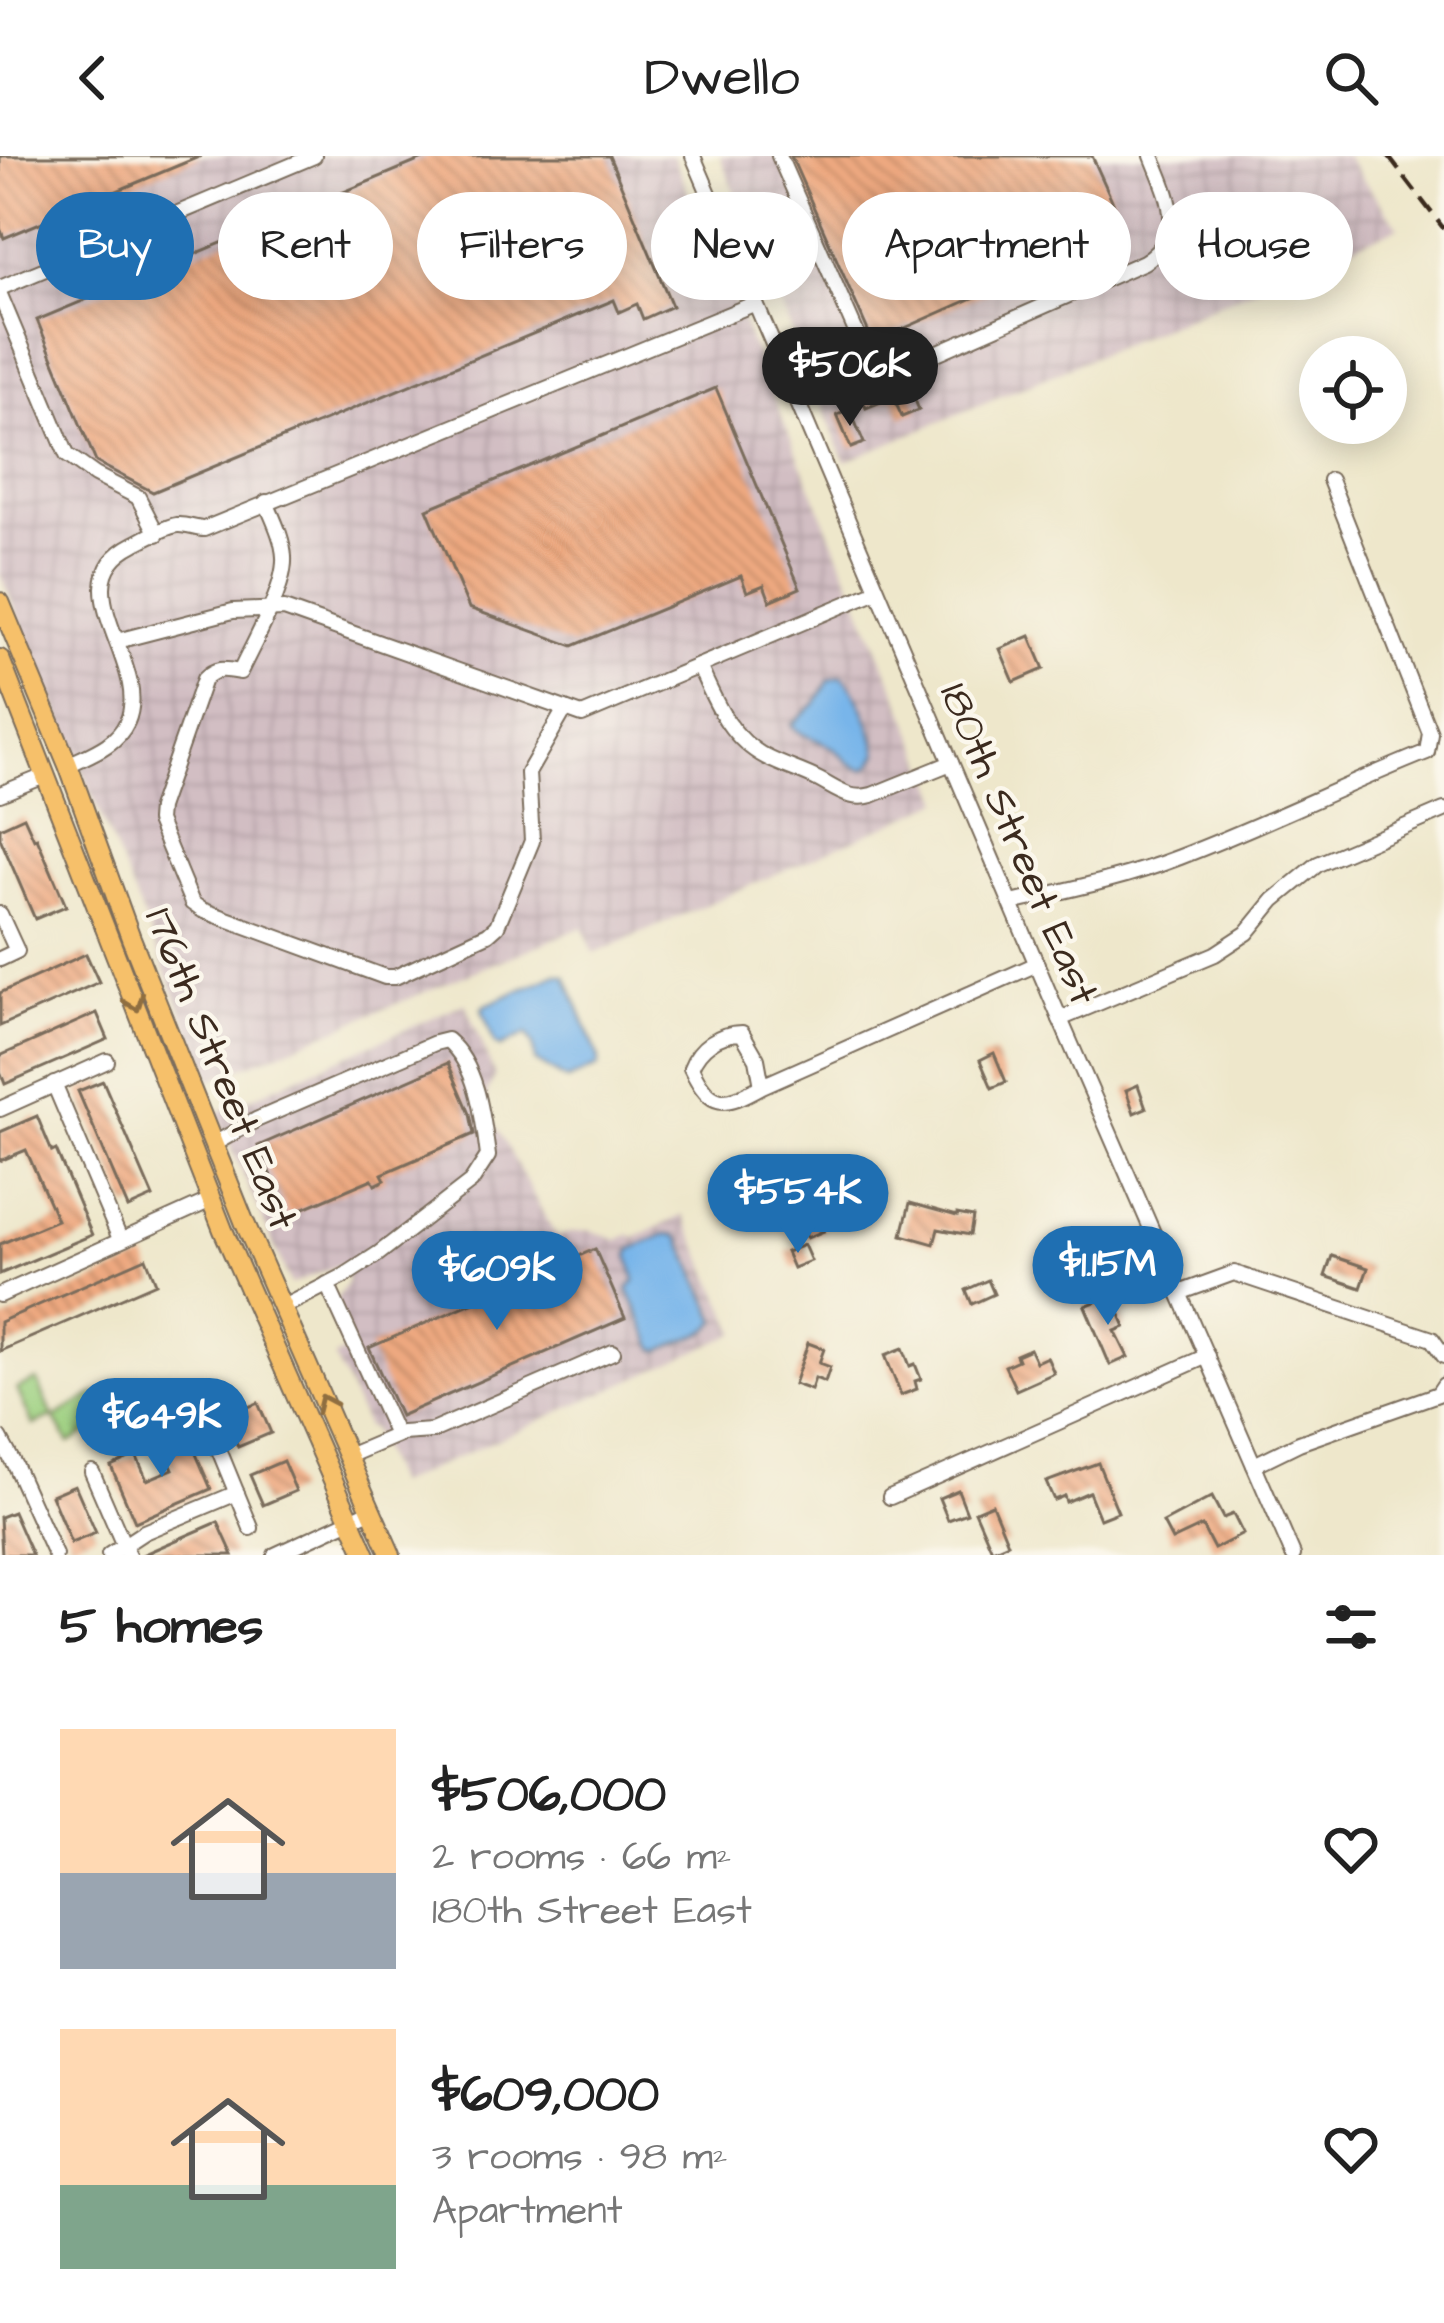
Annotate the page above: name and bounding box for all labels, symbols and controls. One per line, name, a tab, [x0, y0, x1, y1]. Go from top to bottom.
text: Dwello	[644, 41, 800, 116]
icon: back	[60, 45, 126, 111]
icon: search	[1318, 45, 1384, 111]
chip: Buy	[36, 192, 194, 300]
chip: Rent	[218, 192, 393, 300]
chip: Filters	[417, 192, 627, 300]
chip: New	[651, 192, 818, 300]
chip: Apartment	[842, 192, 1131, 300]
chip: House	[1155, 192, 1353, 300]
pin: $506K	[766, 327, 934, 429]
map controls	[1299, 336, 1407, 444]
button: locate	[1299, 336, 1407, 444]
text: $506K	[789, 339, 911, 393]
street label: 180th Street East	[924, 674, 1112, 1014]
street label: 176th Street East	[129, 899, 311, 1239]
one-way arrow	[121, 991, 145, 1012]
pin: $554K	[714, 1154, 882, 1256]
text: $554K	[734, 1166, 862, 1220]
pin: $1.15M	[1010, 1226, 1206, 1328]
pin: $609K	[413, 1231, 581, 1333]
text: $1.15M	[1059, 1238, 1157, 1292]
text: $609K	[439, 1243, 555, 1297]
pin: $649K	[78, 1378, 246, 1480]
text: $649K	[103, 1390, 221, 1444]
one-way arrow	[315, 1394, 339, 1416]
text: 5 homes	[60, 1592, 263, 1663]
icon: filters	[1318, 1594, 1384, 1660]
text: $506,000	[432, 1760, 666, 1831]
icon: home	[156, 1777, 300, 1921]
icon: heart	[1318, 1816, 1384, 1882]
text: 2 rooms · 66 m²	[432, 1831, 731, 1885]
text: 180th Street East	[432, 1885, 752, 1939]
text: $609,000	[432, 2060, 659, 2131]
icon: home	[156, 2077, 300, 2221]
icon: heart	[1318, 2116, 1384, 2182]
text: 3 rooms · 98 m²	[432, 2131, 728, 2185]
text: Apartment	[432, 2185, 623, 2239]

